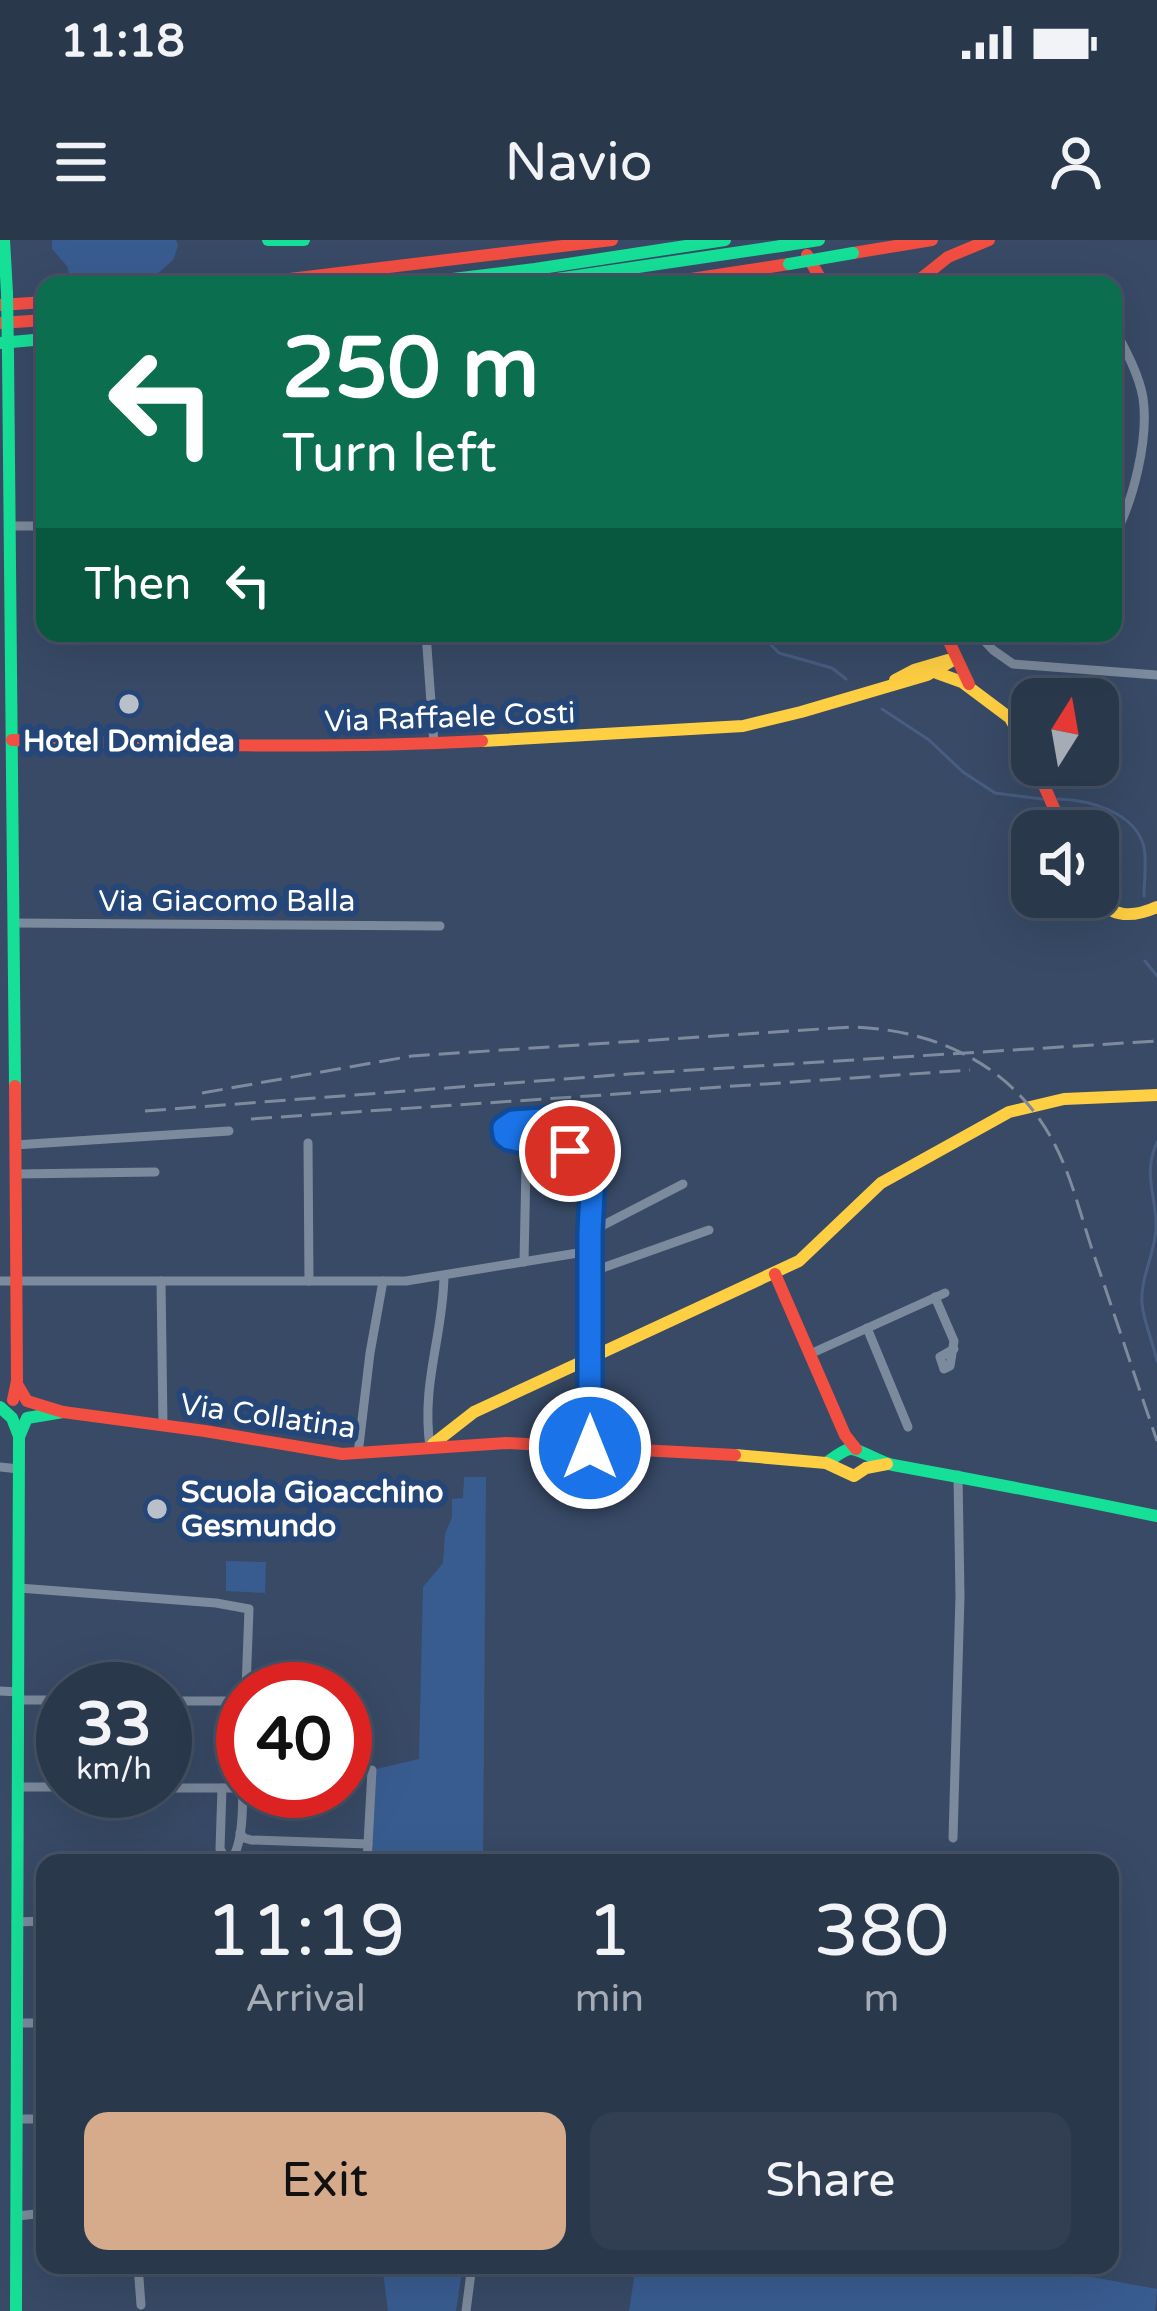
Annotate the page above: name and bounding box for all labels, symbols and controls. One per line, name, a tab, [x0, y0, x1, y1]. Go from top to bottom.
text: 11:18	[60, 15, 185, 69]
icon: menu	[48, 129, 114, 195]
icon: person	[1043, 129, 1109, 195]
text: Navio	[504, 130, 653, 195]
text: 250 m	[282, 319, 539, 420]
icon: left	[84, 324, 240, 480]
text: Turn left	[282, 421, 497, 486]
icon: left	[215, 552, 281, 618]
text: Then	[84, 558, 191, 612]
north arrow	[1011, 678, 1119, 786]
map controls	[1011, 678, 1119, 918]
marker: Hotel Domidea	[116, 691, 142, 717]
street label: Via Raffaele Costi	[324, 695, 576, 740]
place label: Hotel Domidea	[23, 723, 235, 760]
button: sound	[1011, 810, 1119, 918]
street label: Via Giacomo Balla	[99, 883, 355, 920]
pin	[519, 1100, 621, 1202]
icon: arrive	[537, 1118, 603, 1184]
position arrow	[527, 1385, 653, 1511]
street label: Via Collatina	[178, 1386, 358, 1447]
place label: Scuola Gioacchino Gesmundo	[181, 1474, 444, 1545]
marker: Scuola Gioacchino Gesmundo	[144, 1496, 170, 1522]
speed limit sign: 40	[216, 1662, 372, 1818]
text: 33	[76, 1689, 152, 1761]
text: km/h	[76, 1751, 152, 1788]
text: 11:19	[206, 1889, 405, 1976]
text: 1	[587, 1889, 632, 1976]
text: 380	[814, 1889, 949, 1976]
text: Arrival	[245, 1975, 366, 2022]
text: min	[575, 1975, 644, 2022]
text: m	[864, 1975, 899, 2022]
button: Exit	[84, 2112, 566, 2250]
button: Share	[590, 2112, 1071, 2250]

